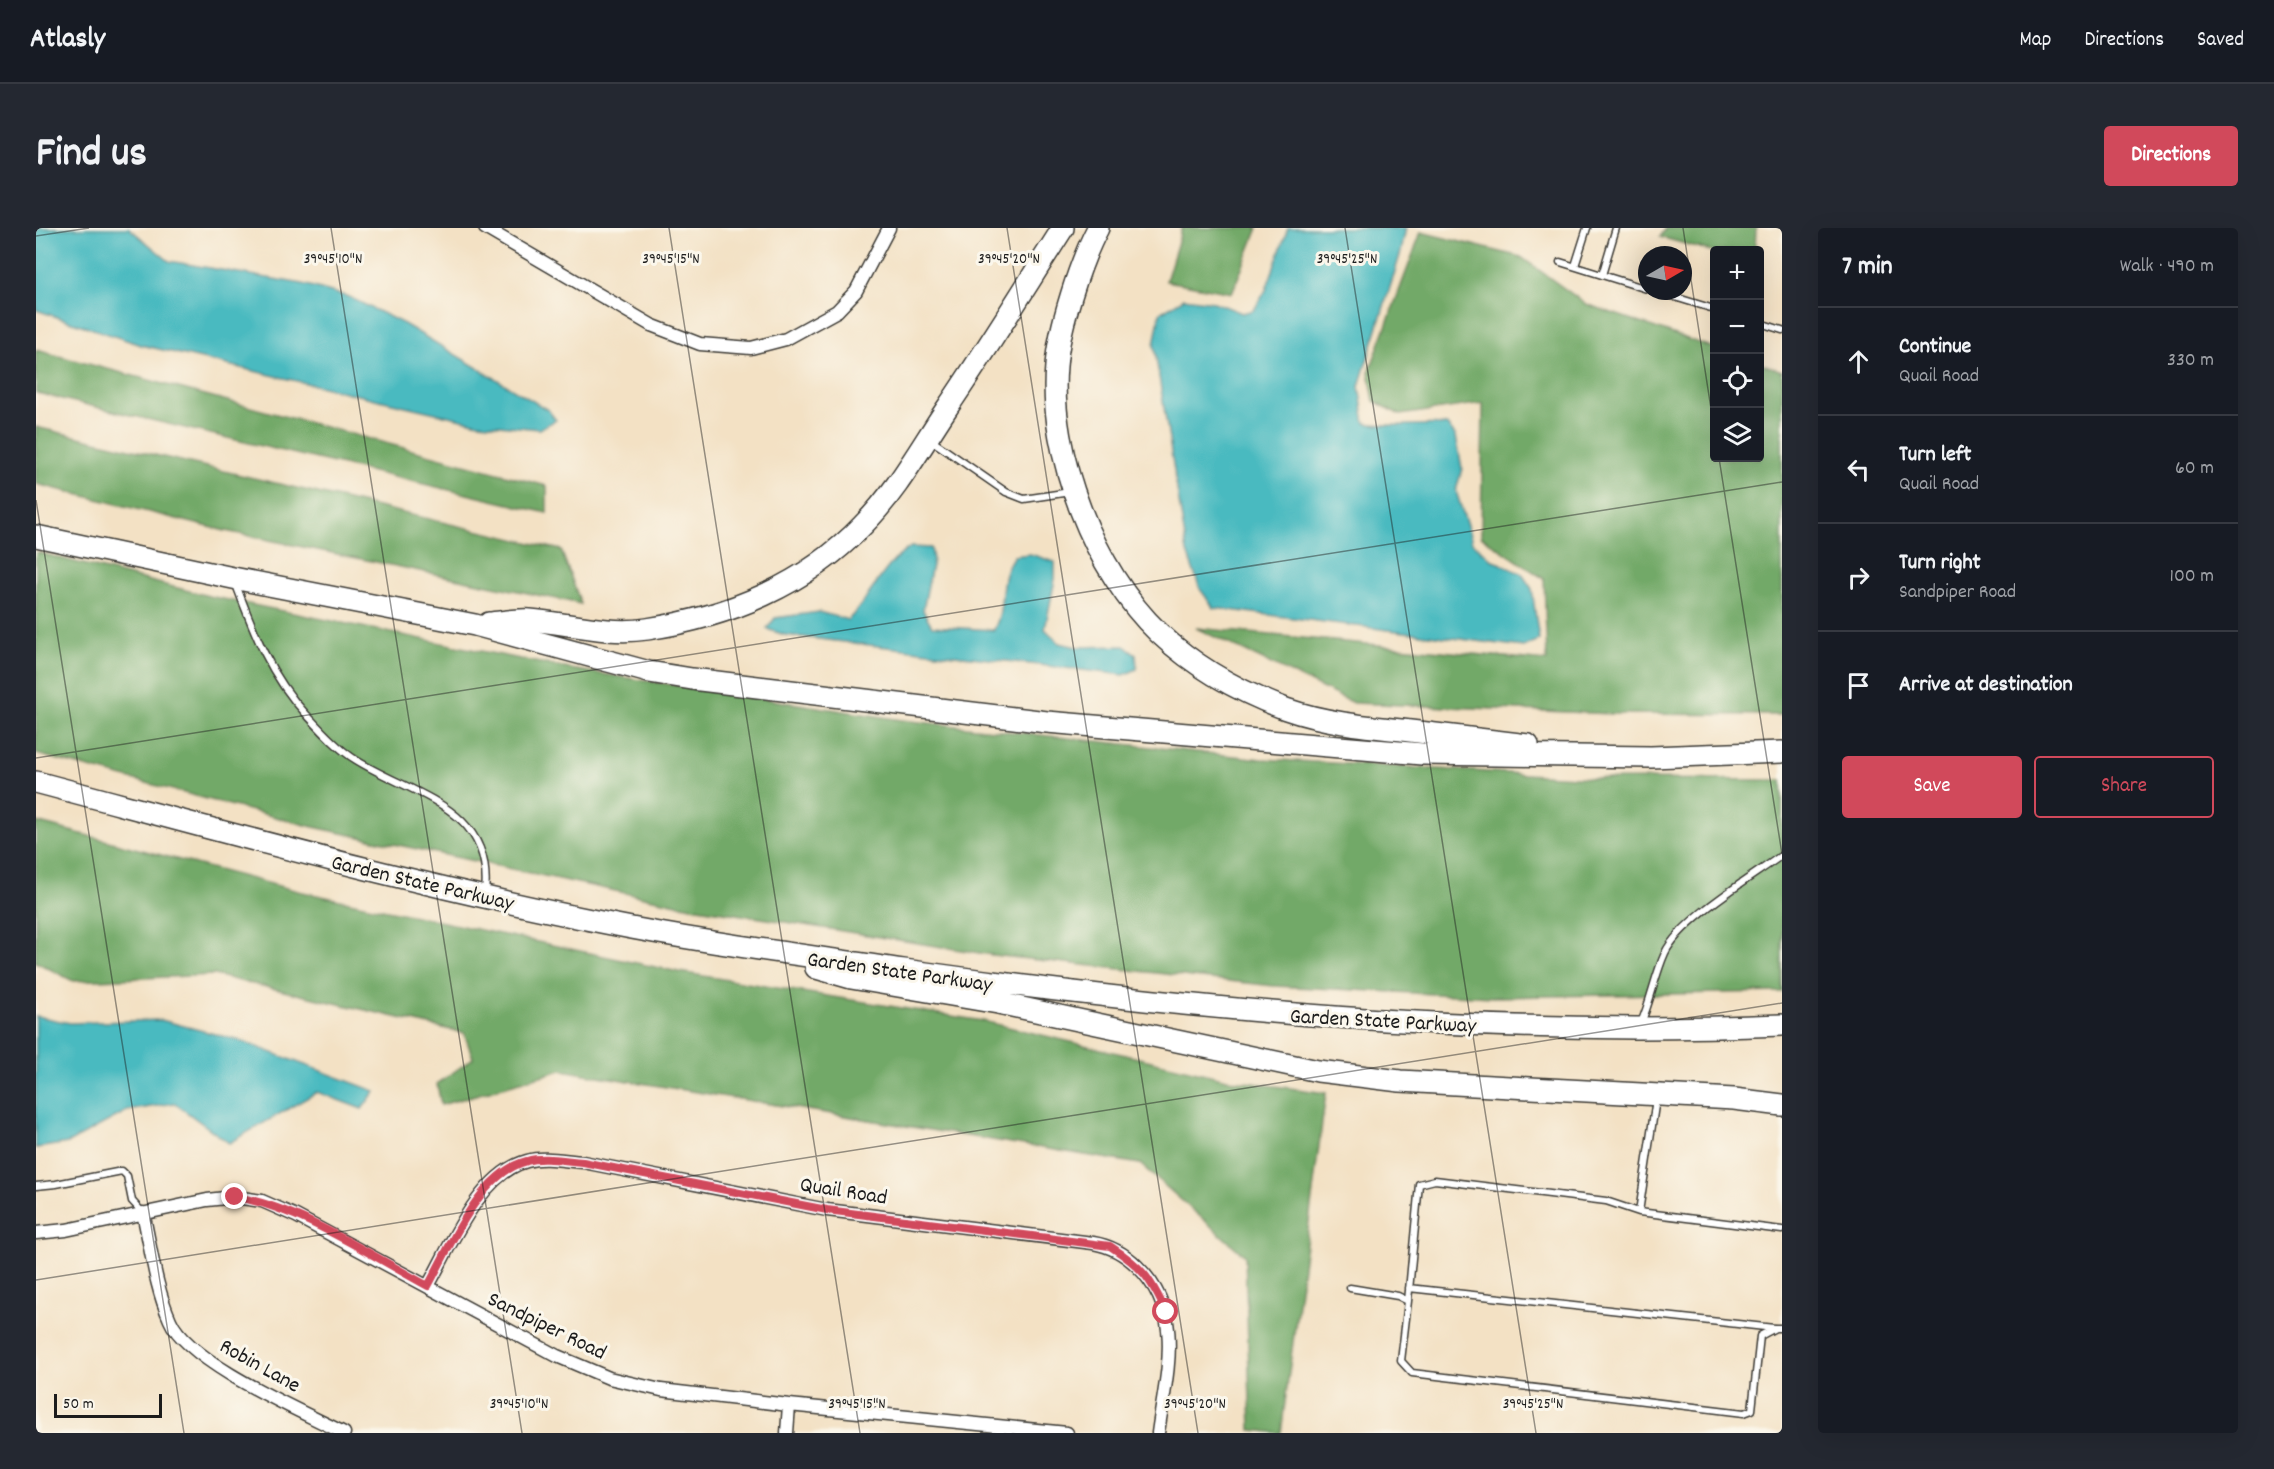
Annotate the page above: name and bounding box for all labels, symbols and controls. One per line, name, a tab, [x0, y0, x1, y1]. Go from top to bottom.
text: Atlasly	[30, 21, 105, 61]
text: Map	[2020, 26, 2051, 56]
text: Directions	[2084, 26, 2164, 56]
text: Saved	[2197, 26, 2244, 56]
text: Find us	[36, 126, 147, 186]
button: Directions	[2104, 126, 2238, 186]
north arrow	[1638, 246, 1692, 300]
map controls	[1710, 246, 1764, 462]
button: +	[1710, 246, 1764, 300]
text: 39°45'10"N	[304, 249, 362, 271]
text: 39°45'15"N	[642, 249, 700, 271]
text: 39°45'20"N	[978, 249, 1040, 271]
text: 39°45'25"N	[1317, 249, 1377, 271]
text: 7 min	[1842, 249, 1893, 286]
text: Walk · 490 m	[2120, 253, 2214, 281]
button: −	[1710, 300, 1764, 354]
text: Continue	[1899, 332, 1971, 363]
icon: ahead	[1842, 345, 1875, 378]
text: 330 m	[2167, 347, 2214, 375]
button: locate	[1710, 354, 1764, 408]
text: Quail Road	[1899, 363, 1979, 391]
button: layers	[1710, 408, 1764, 462]
text: Turn left	[1899, 440, 1971, 471]
icon: left	[1842, 453, 1875, 486]
text: 60 m	[2175, 455, 2214, 483]
text: Quail Road	[1899, 471, 1979, 499]
text: Turn right	[1899, 548, 1981, 579]
icon: right	[1842, 561, 1875, 594]
text: 100 m	[2170, 563, 2214, 591]
text: Sandpiper Road	[1899, 579, 2016, 607]
icon: arrive	[1842, 669, 1875, 702]
text: Arrive at destination	[1899, 670, 2073, 701]
button: Save	[1842, 756, 2022, 818]
button: Share	[2034, 756, 2214, 818]
street label: Garden State Parkway	[328, 848, 518, 921]
street label: Garden State Parkway	[805, 945, 995, 1002]
street label: Garden State Parkway	[1289, 1002, 1478, 1043]
street label: Quail Road	[798, 1170, 889, 1215]
route end	[221, 1183, 247, 1209]
street label: Sandpiper Road	[482, 1285, 611, 1369]
route start	[1152, 1298, 1178, 1324]
street label: Robin Lane	[213, 1332, 305, 1402]
scale bar	[54, 1391, 162, 1418]
text: 50 m	[63, 1393, 94, 1416]
text: 39°45'10"N	[490, 1394, 548, 1416]
text: 39°45'15"N	[828, 1394, 886, 1416]
text: 39°45'20"N	[1164, 1394, 1226, 1416]
text: 39°45'25"N	[1503, 1394, 1563, 1416]

